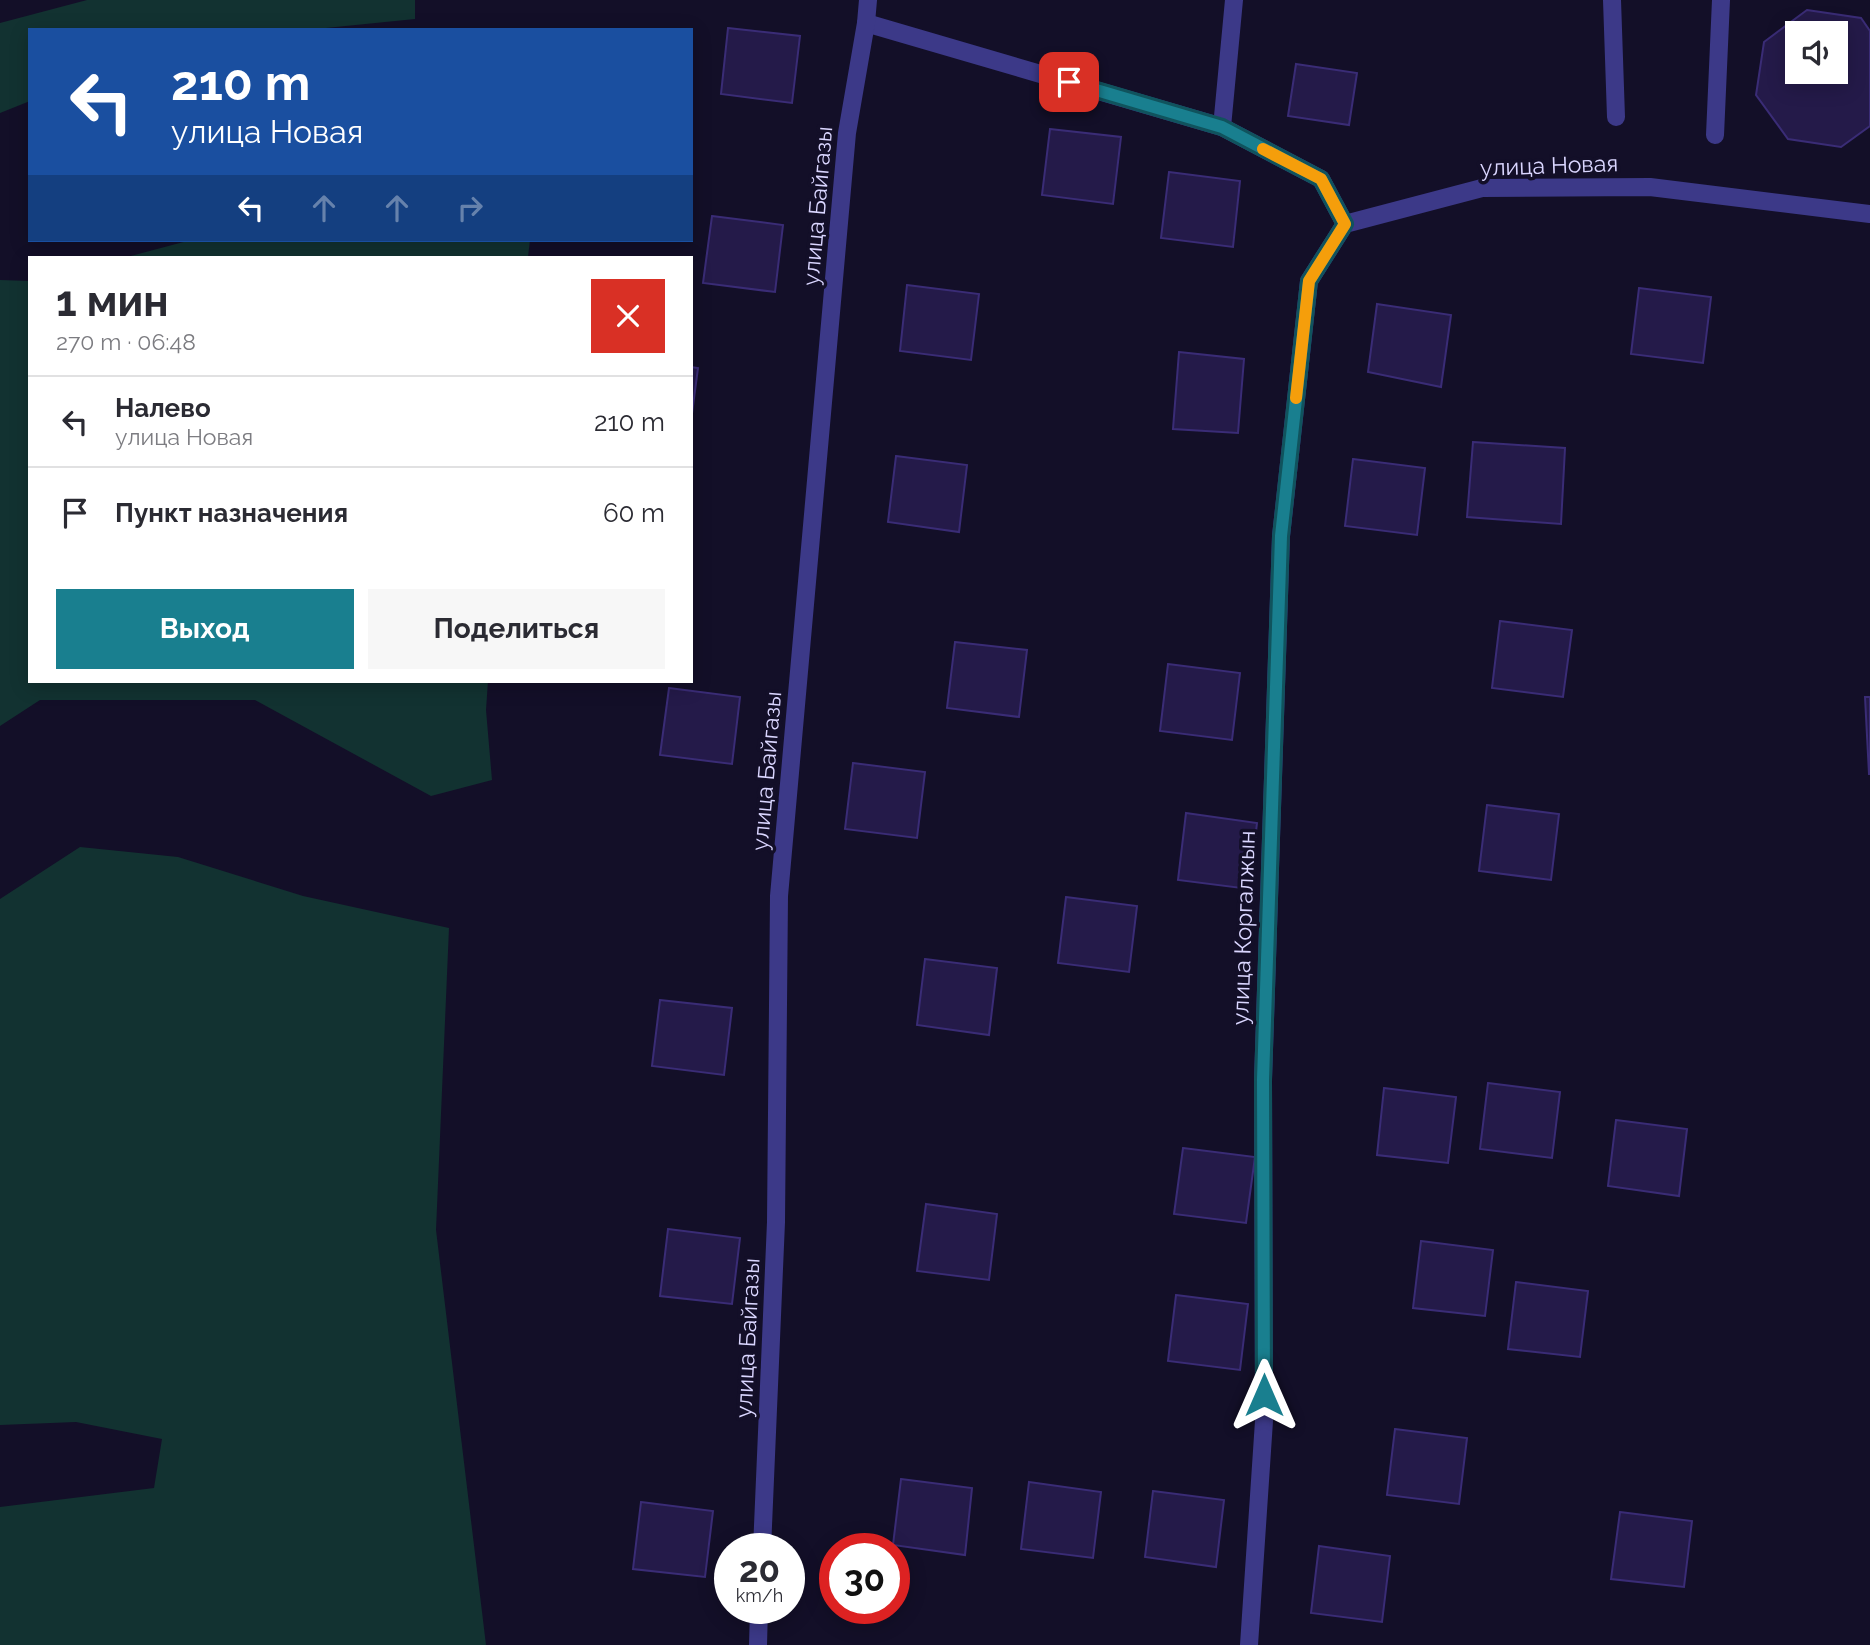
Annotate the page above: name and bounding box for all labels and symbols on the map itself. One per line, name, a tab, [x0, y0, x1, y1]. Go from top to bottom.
pin	[1039, 52, 1099, 112]
street label: улица Байгазы	[797, 125, 837, 287]
street label: улица Новая	[1479, 149, 1619, 181]
street label: улица Байгазы	[746, 690, 786, 852]
street label: улица Коргалжын	[1226, 830, 1260, 1026]
street label: улица Байгазы	[729, 1257, 765, 1419]
position arrow	[1227, 1358, 1301, 1432]
speed limit sign: 30	[819, 1533, 910, 1624]

